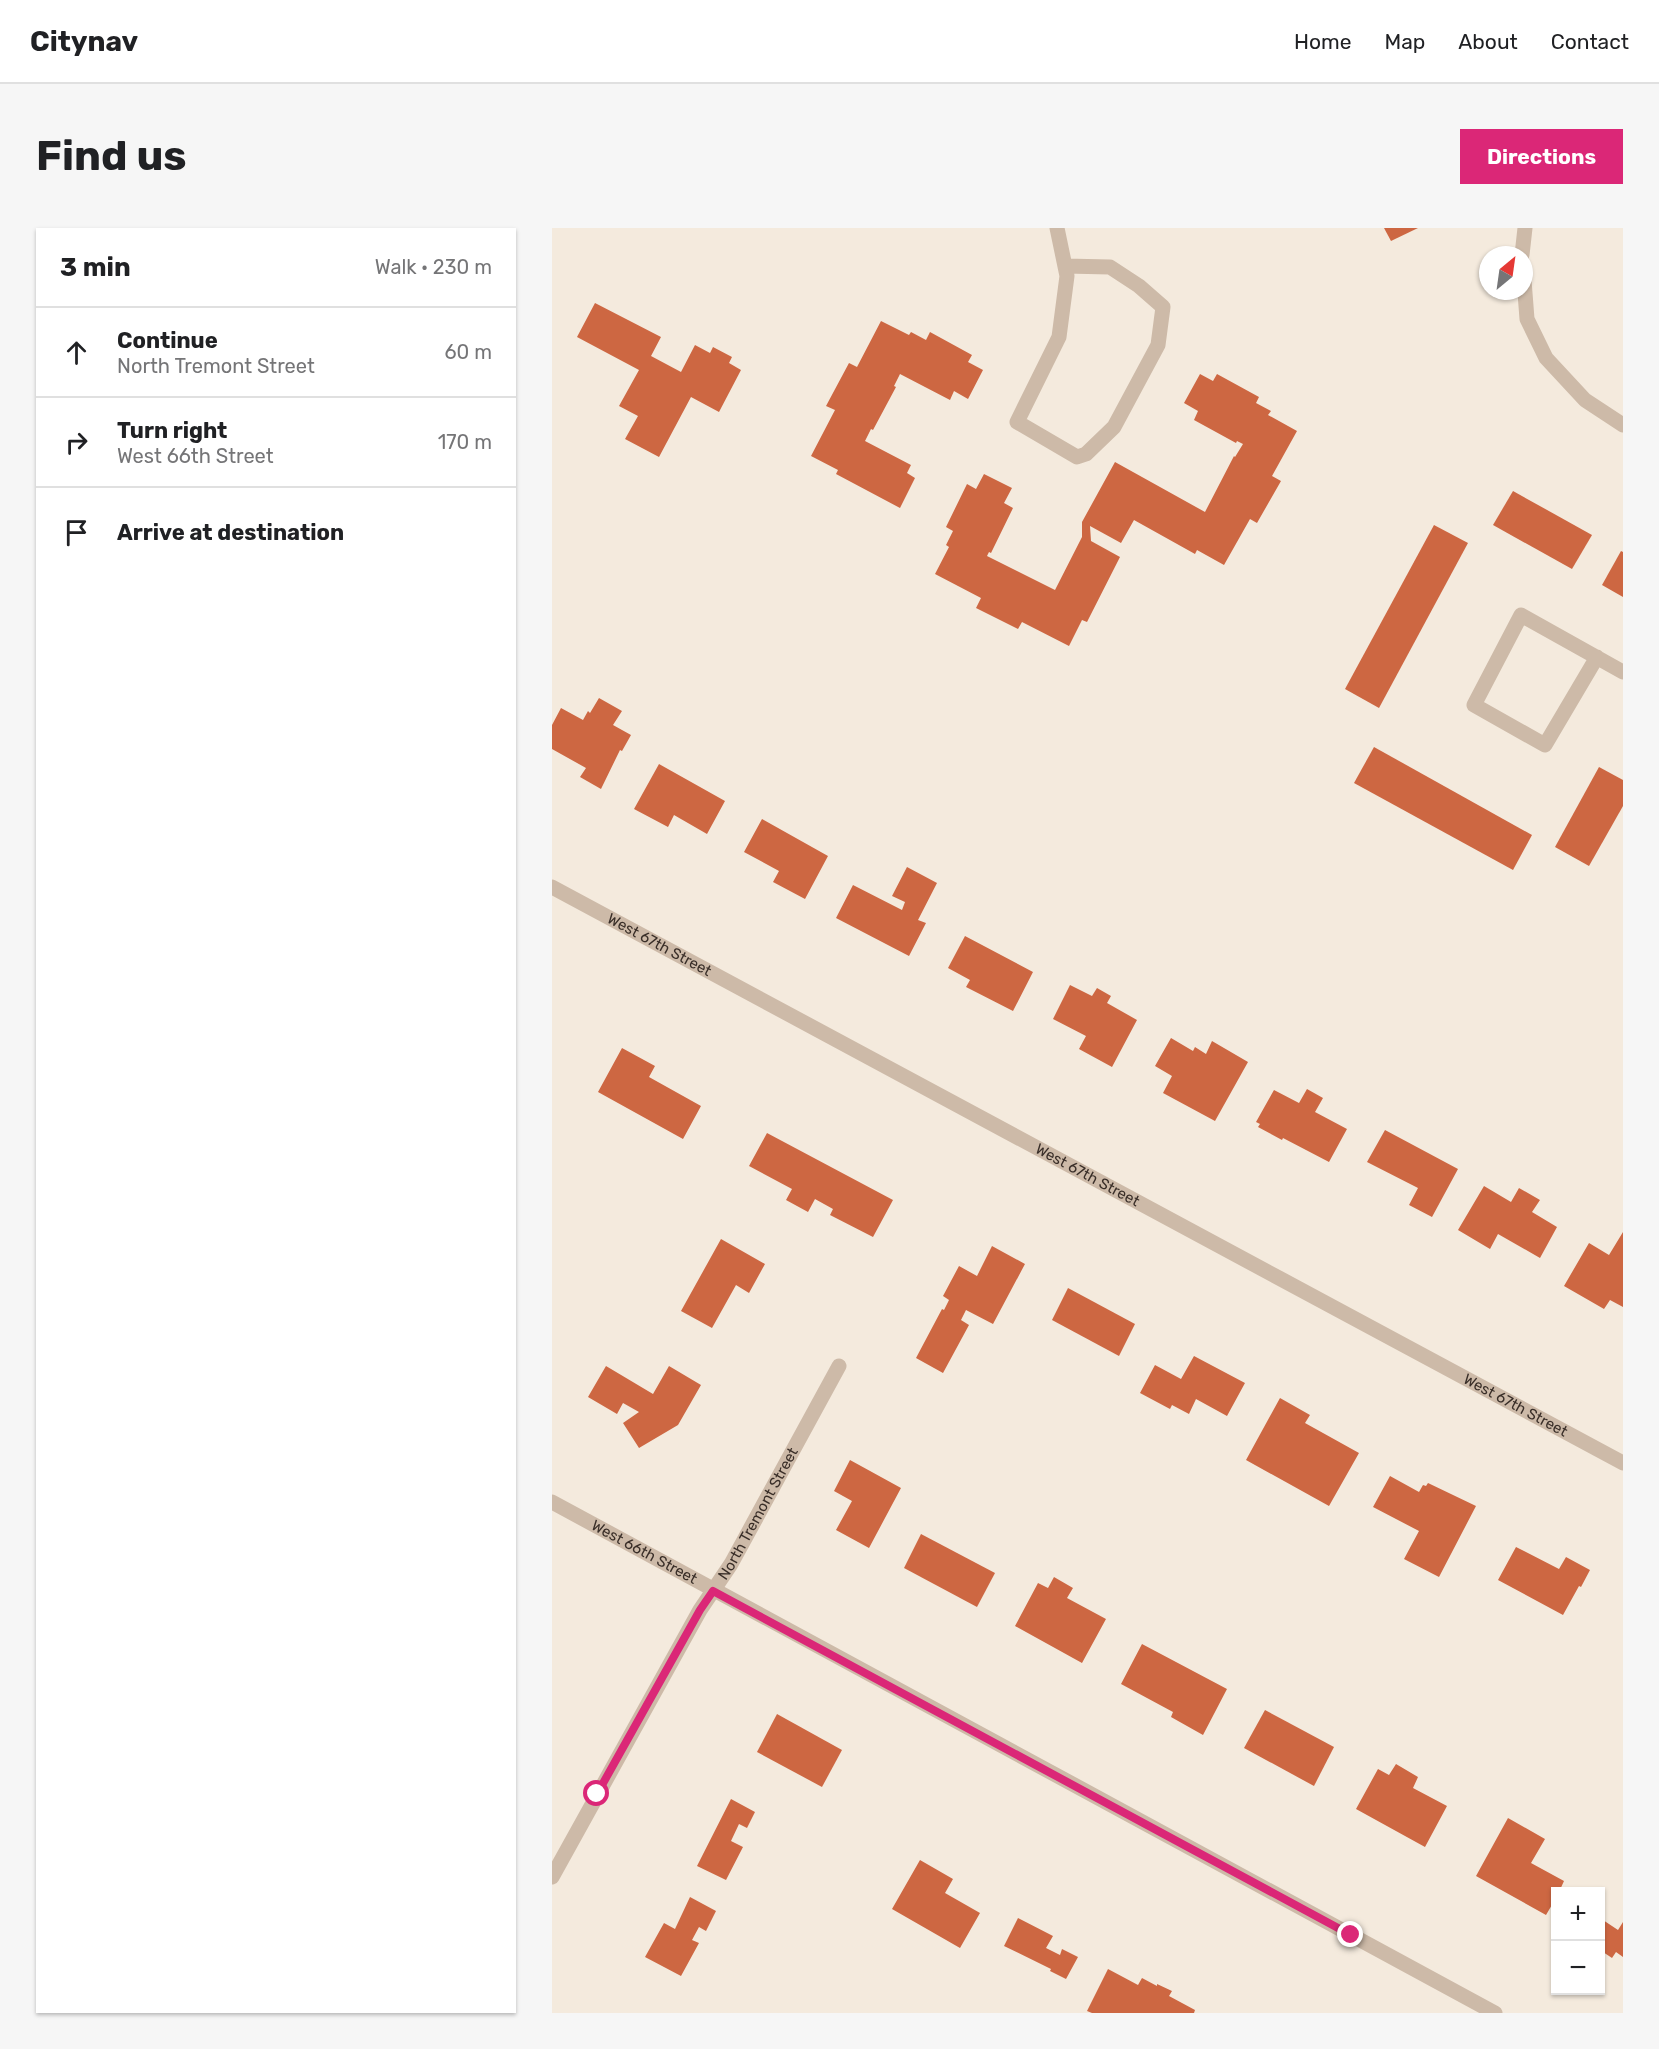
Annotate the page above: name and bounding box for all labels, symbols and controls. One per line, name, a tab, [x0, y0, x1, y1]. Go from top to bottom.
text: Citynav	[30, 25, 138, 58]
text: Home	[1294, 29, 1351, 54]
text: Map	[1384, 29, 1425, 54]
text: About	[1458, 29, 1518, 54]
text: Contact	[1551, 29, 1629, 54]
button: Directions	[1460, 129, 1623, 184]
text: Find us	[36, 131, 187, 181]
north arrow	[1479, 246, 1533, 300]
text: 3 min	[60, 252, 131, 283]
text: Walk · 230 m	[375, 255, 492, 279]
text: Continue	[117, 327, 218, 354]
icon: ahead	[60, 336, 93, 369]
text: 60 m	[445, 340, 492, 364]
text: North Tremont Street	[117, 354, 315, 378]
text: Turn right	[117, 417, 227, 444]
icon: right	[60, 426, 93, 459]
text: 170 m	[438, 430, 492, 454]
text: West 66th Street	[117, 444, 274, 468]
icon: arrive	[60, 516, 93, 549]
text: Arrive at destination	[117, 519, 344, 546]
street label: West 67th Street	[604, 909, 715, 980]
street label: West 67th Street	[1032, 1140, 1143, 1210]
street label: West 67th Street	[1460, 1370, 1571, 1441]
street label: North Tremont Street	[714, 1444, 802, 1583]
street label: West 66th Street	[588, 1516, 700, 1588]
route start	[583, 1780, 609, 1806]
map controls	[1551, 1887, 1605, 1995]
button: +	[1551, 1887, 1605, 1941]
route end	[1337, 1921, 1363, 1947]
button: −	[1551, 1941, 1605, 1995]

